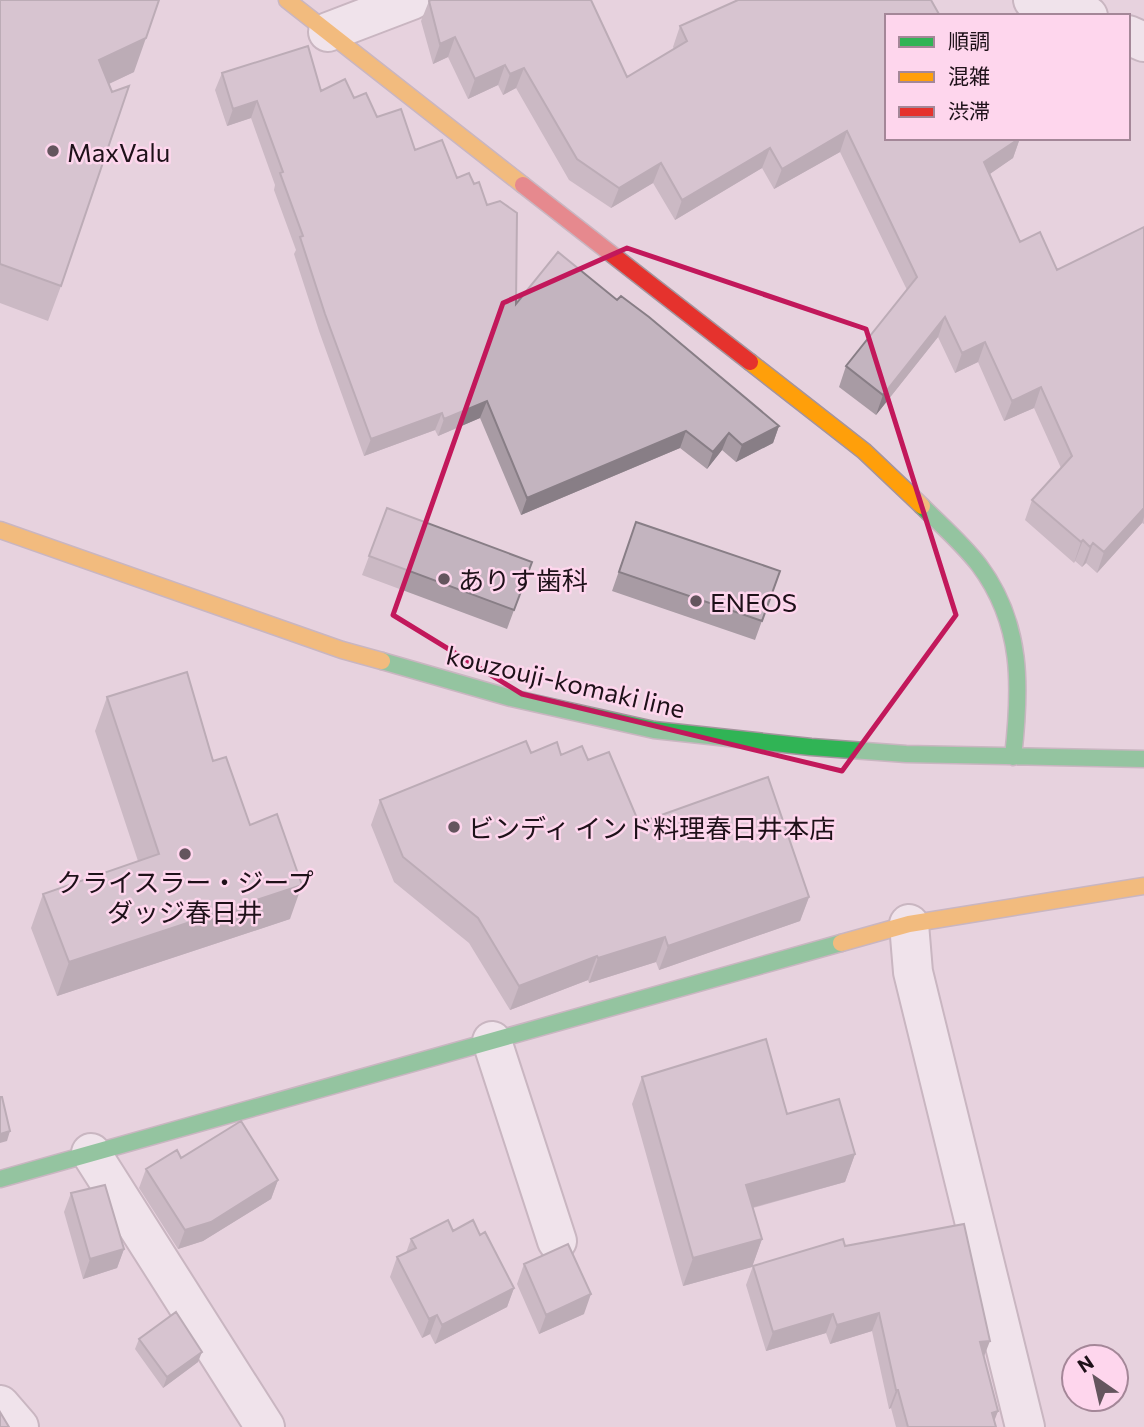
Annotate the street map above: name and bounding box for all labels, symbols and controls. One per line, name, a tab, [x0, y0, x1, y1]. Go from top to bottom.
legend	[885, 14, 1130, 140]
text: 順調	[948, 28, 990, 53]
text: 混雑	[948, 63, 990, 88]
text: 渋滞	[948, 98, 990, 123]
place label: MaxValu	[67, 136, 170, 167]
marker: MaxValu	[45, 143, 61, 159]
place label: ありす歯科	[458, 564, 588, 595]
marker: ありす歯科	[436, 571, 452, 587]
place label: ENEOS	[710, 586, 797, 617]
marker: ENEOS	[688, 593, 704, 609]
street label: kouzouji-komaki line	[444, 638, 688, 724]
place label: ビンディ インド料理春日井本店	[468, 812, 835, 843]
marker: ビンディ インド料理春日井本店	[446, 819, 462, 835]
marker: クライスラー・ジープ ダッジ春日井	[177, 846, 193, 862]
place label: クライスラー・ジープ ダッジ春日井	[56, 866, 314, 927]
north arrow	[1060, 1343, 1130, 1413]
text: N	[1073, 1350, 1098, 1377]

